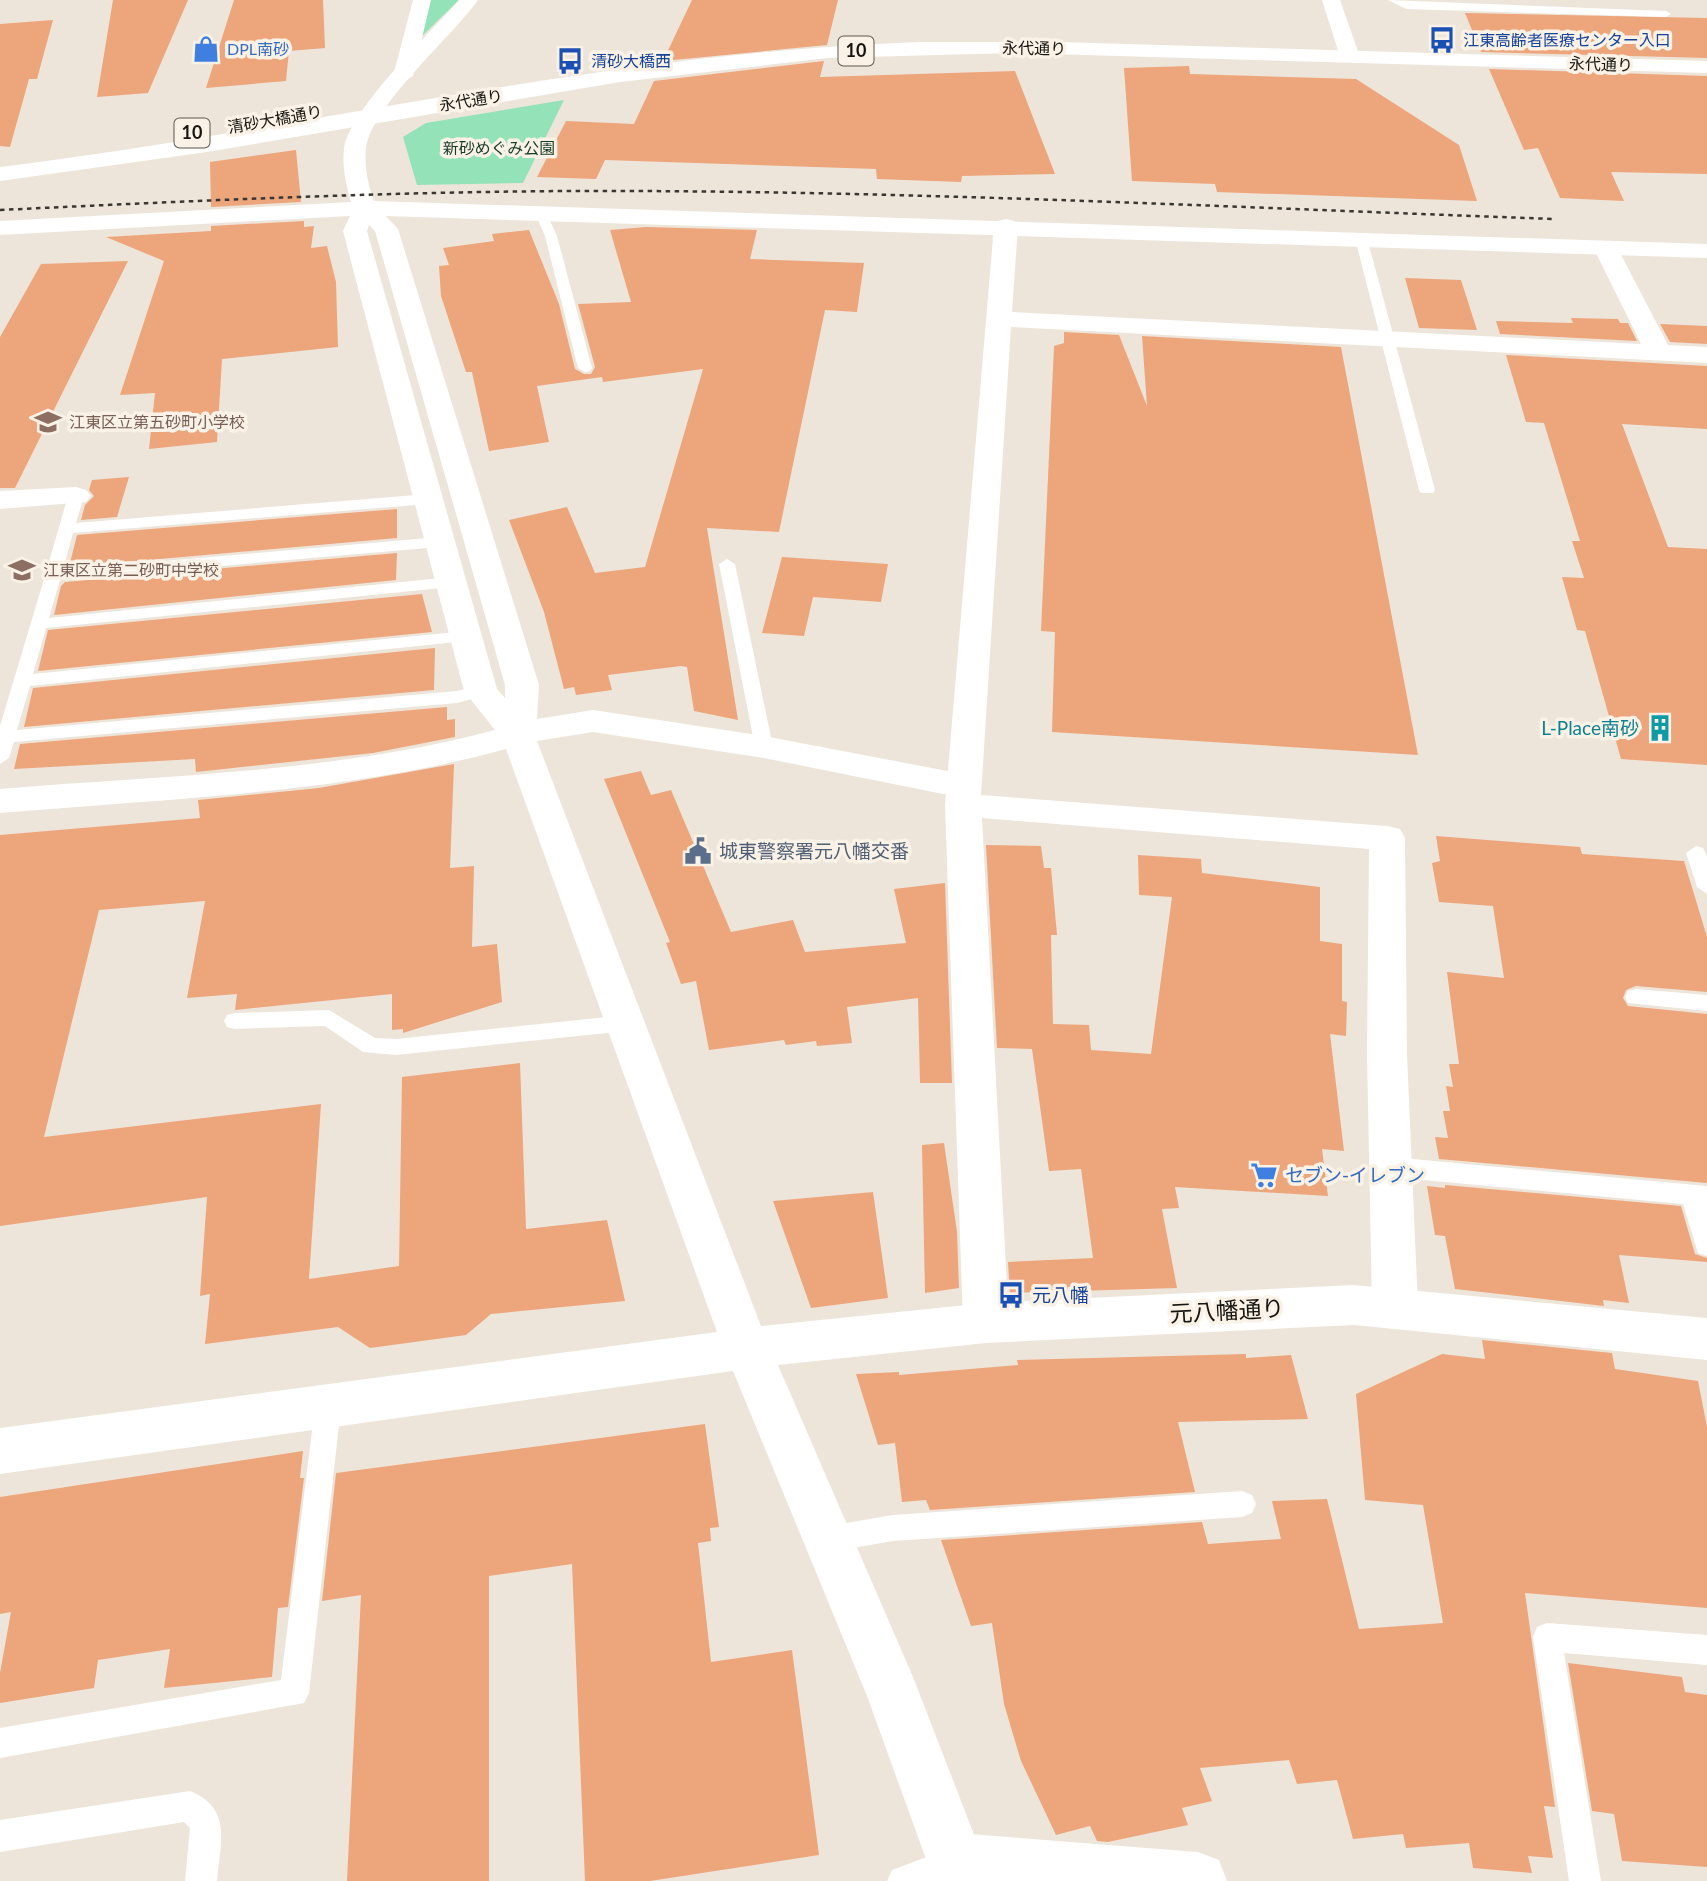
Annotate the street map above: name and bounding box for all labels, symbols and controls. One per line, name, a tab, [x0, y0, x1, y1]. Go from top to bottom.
bus stop icon: 江東高齢者医療センター入口	[1427, 25, 1457, 55]
place label: 江東高齢者医療センター入口	[1463, 30, 1671, 49]
shop icon: DPL南砂	[191, 34, 221, 64]
road number: 10	[838, 36, 874, 66]
street label: 永代通り	[1002, 37, 1066, 58]
place label: DPL南砂	[227, 39, 289, 58]
bus stop icon: 清砂大橋西	[555, 46, 585, 76]
place label: 清砂大橋西	[591, 51, 671, 70]
street label: 永代通り	[1569, 53, 1633, 74]
street label: 永代通り	[438, 85, 504, 114]
street label: 清砂大橋通り	[226, 101, 324, 136]
road number: 10	[174, 118, 210, 148]
park label: 新砂めぐみ公園	[443, 138, 555, 157]
school or university icon: 江東区立第五砂町小学校	[33, 407, 63, 437]
place label: 江東区立第五砂町小学校	[69, 412, 245, 431]
school or university icon: 江東区立第二砂町中学校	[7, 555, 37, 585]
place label: 江東区立第二砂町中学校	[43, 560, 219, 579]
building icon: L-Place南砂	[1645, 713, 1675, 743]
place label: L-Place南砂	[1541, 716, 1639, 739]
public building icon: 城東警察署元八幡交番	[683, 836, 713, 866]
place label: 城東警察署元八幡交番	[719, 839, 909, 862]
supermarket icon: セブン-イレブン	[1249, 1160, 1279, 1190]
place label: セブン-イレブン	[1285, 1163, 1425, 1186]
bus stop icon: 元八幡	[996, 1280, 1026, 1310]
place label: 元八幡	[1032, 1283, 1089, 1306]
street label: 元八幡通り	[1169, 1293, 1285, 1327]

